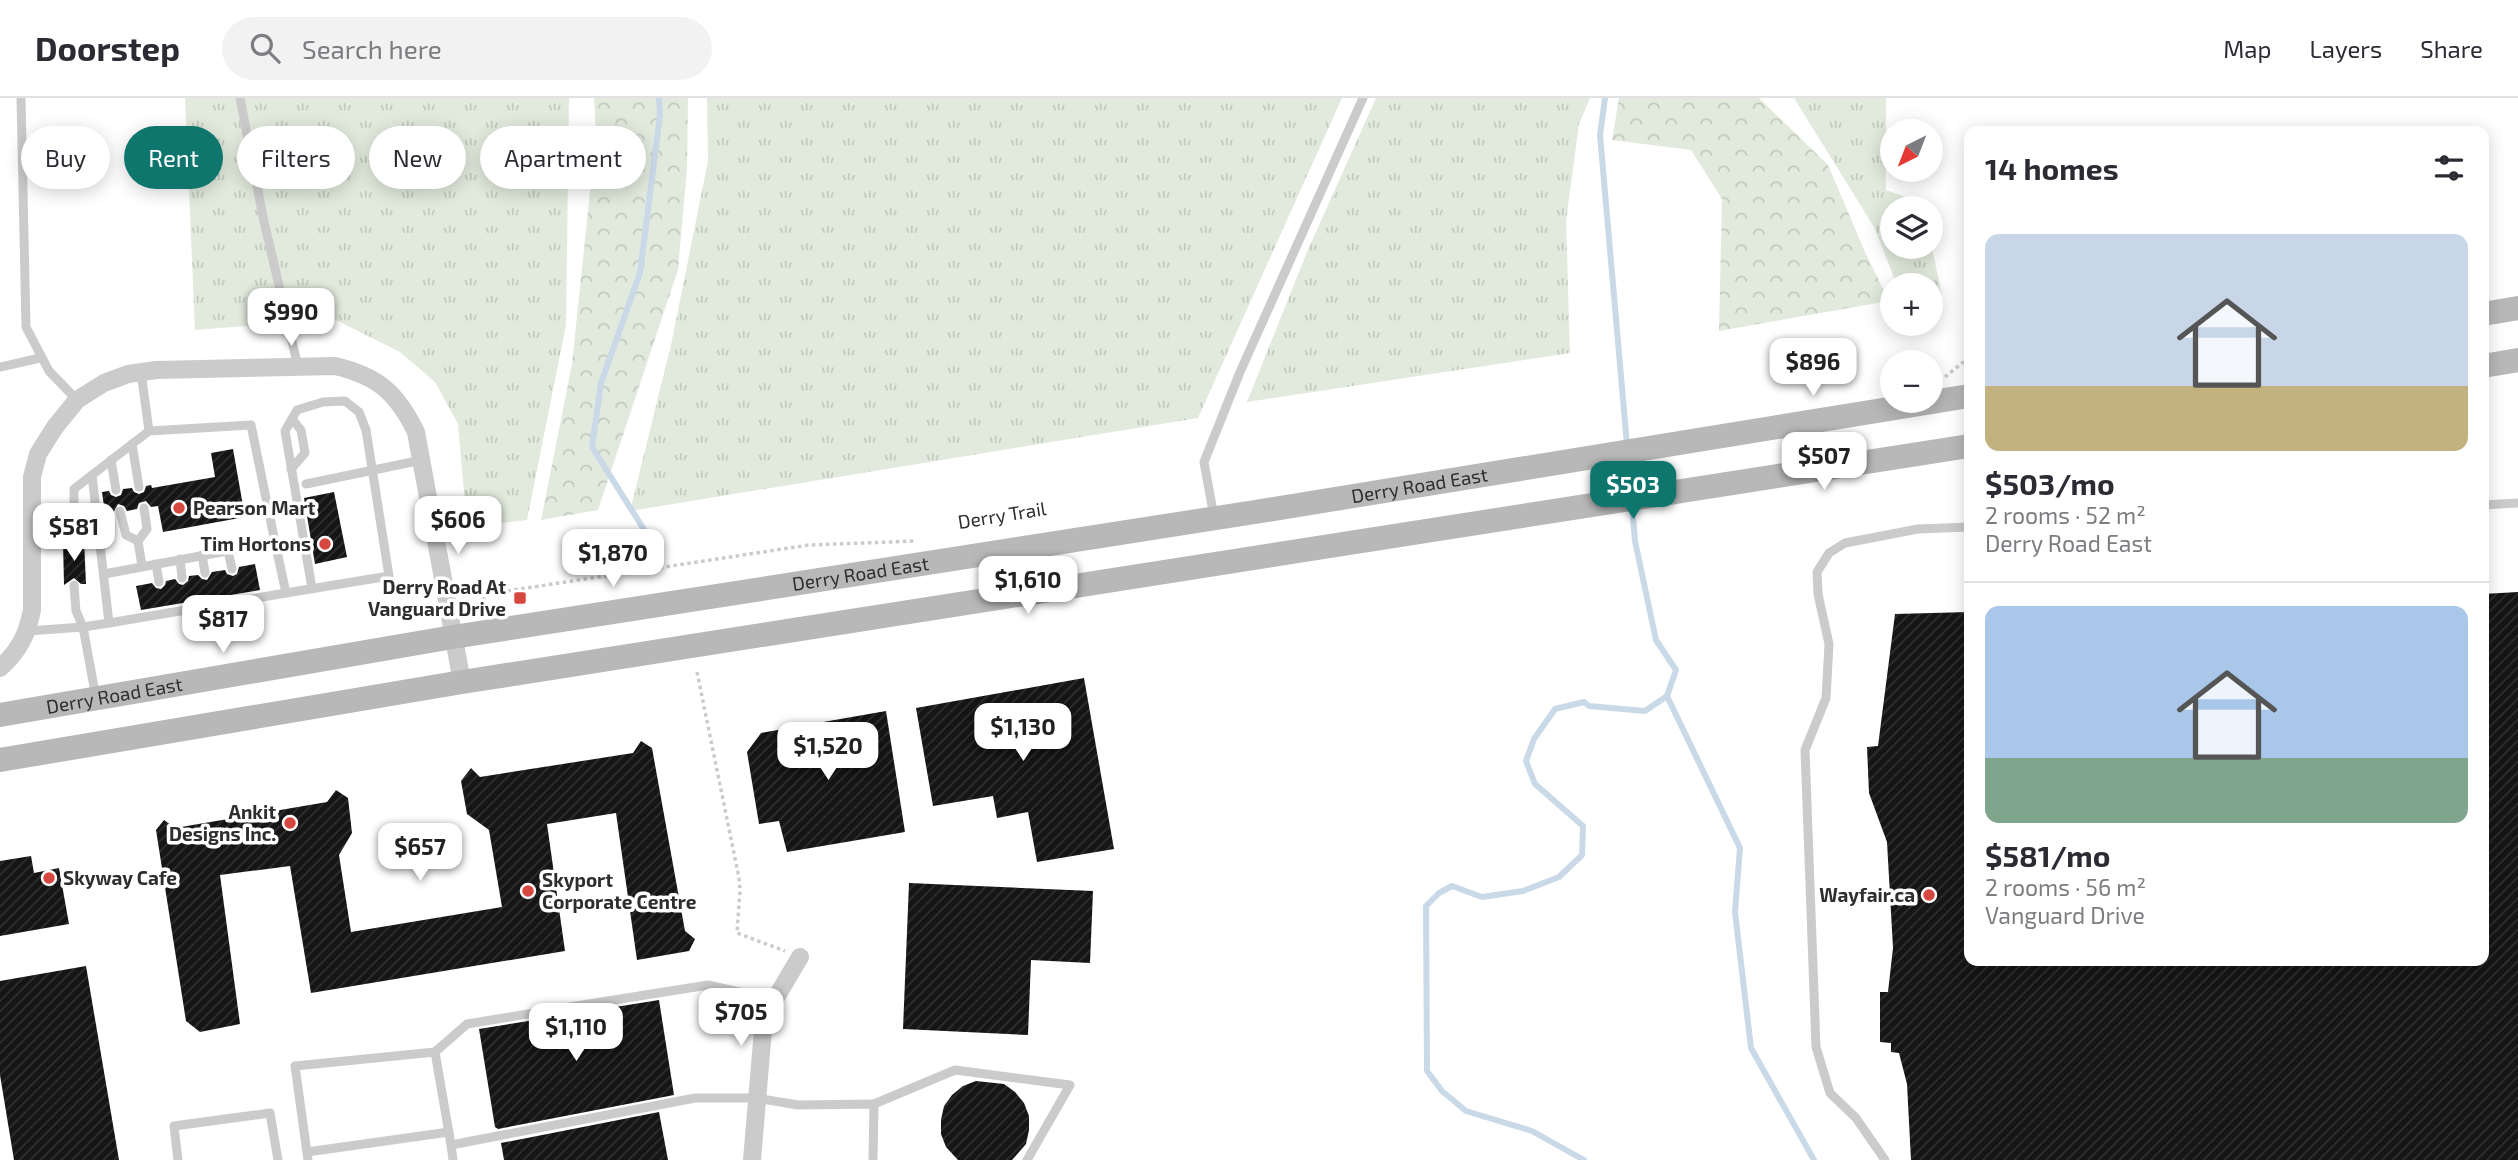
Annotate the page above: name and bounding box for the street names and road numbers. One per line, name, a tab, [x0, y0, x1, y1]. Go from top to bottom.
street label: Derry Road East	[1349, 462, 1489, 507]
street label: Derry Trail	[956, 496, 1048, 533]
street label: Derry Road East	[790, 551, 930, 595]
street label: Derry Road East	[44, 672, 184, 718]

